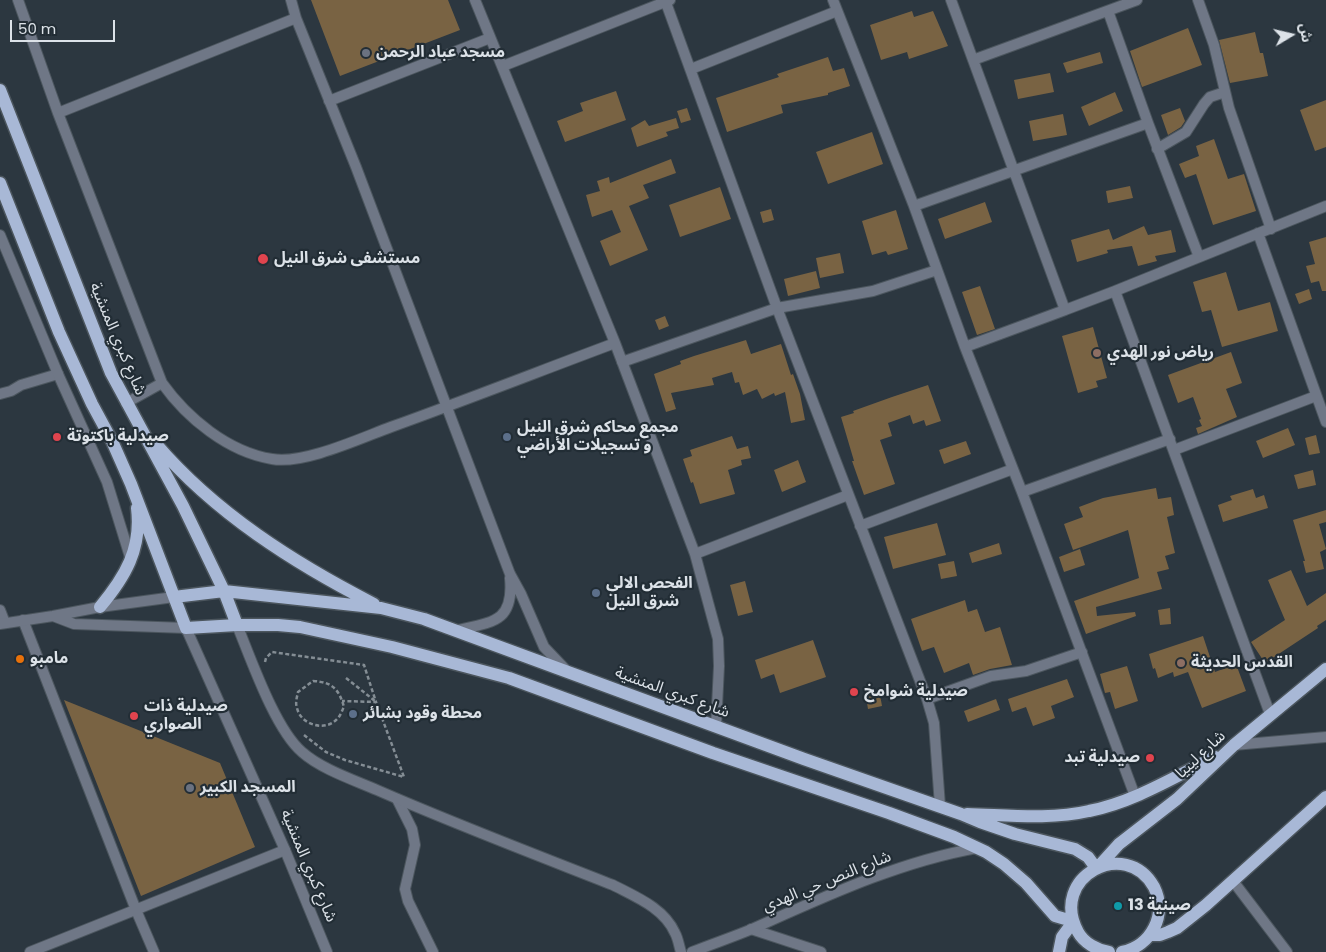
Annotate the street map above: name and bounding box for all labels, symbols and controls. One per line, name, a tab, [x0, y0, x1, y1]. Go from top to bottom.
scale bar	[12, 10, 118, 42]
north arrow	[1266, 10, 1316, 60]
text: 50 m	[18, 18, 56, 39]
text: ش	[1294, 22, 1317, 44]
place label: مسجد عباد الرحمن	[376, 43, 505, 63]
marker: مسجد عباد الرحمن	[360, 47, 372, 59]
place label: مستشفى شرق النيل	[274, 249, 420, 269]
marker: مستشفى شرق النيل	[256, 252, 270, 266]
street label: شارع كبري المنشية	[85, 280, 149, 398]
place label: رياض نور الهدي	[1107, 343, 1214, 363]
marker: رياض نور الهدي	[1091, 347, 1103, 359]
place label: مجمع محاكم شرق النيل و تسجيلات الأراضي	[517, 418, 678, 456]
place label: صيدلية باكتوتة	[67, 427, 169, 447]
marker: صيدلية باكتوتة	[51, 431, 63, 443]
marker: مجمع محاكم شرق النيل و تسجيلات الأراضي	[501, 431, 513, 443]
place label: الفحص الالي شرق النيل	[606, 574, 693, 612]
marker: الفحص الالي شرق النيل	[590, 587, 602, 599]
place label: مامبو	[30, 649, 68, 669]
marker: مامبو	[14, 653, 26, 665]
place label: القدس الحديثة	[1191, 653, 1293, 673]
marker: القدس الحديثة	[1175, 657, 1187, 669]
street label: شارع كبري المنشية	[612, 663, 732, 723]
place label: صيدلية شوامخ	[864, 682, 968, 702]
marker: صيدلية شوامخ	[848, 686, 860, 698]
place label: صيدلية ذات الصواري	[144, 697, 228, 735]
place label: محطة وقود بشائر	[363, 704, 482, 724]
marker: محطة وقود بشائر	[347, 708, 359, 720]
marker: صيدلية ذات الصواري	[128, 710, 140, 722]
street label: شارع ليبيا	[1172, 727, 1230, 783]
place label: صيدلية تبد	[1064, 748, 1140, 768]
marker: صيدلية تبد	[1144, 752, 1156, 764]
place label: المسجد الكبير	[200, 778, 296, 798]
marker: المسجد الكبير	[184, 782, 196, 794]
street label: شارع كبري المنشية	[276, 807, 340, 925]
street label: شارع النص حي الهدي	[760, 847, 894, 917]
place label: صينية 13	[1128, 896, 1191, 916]
marker: صينية 13	[1112, 900, 1124, 912]

